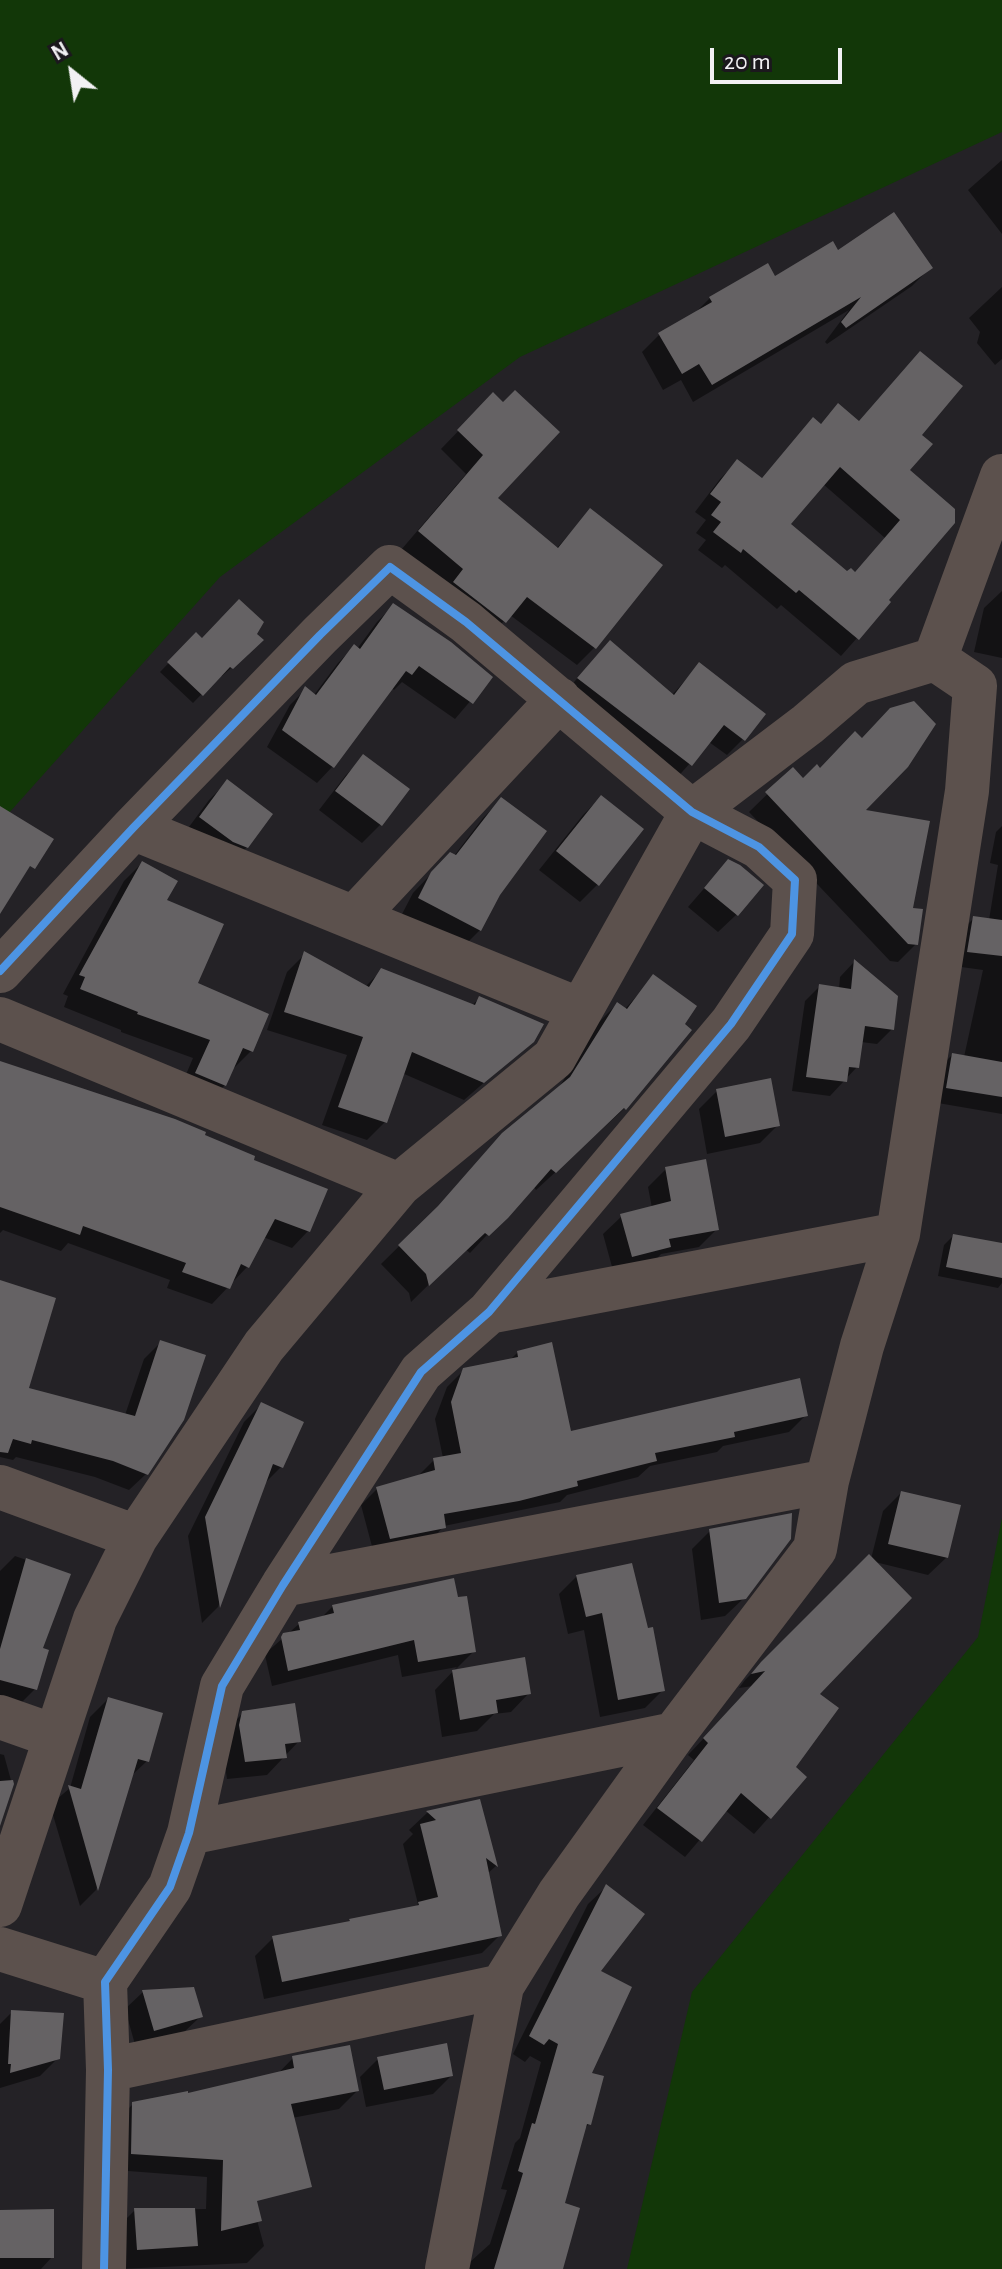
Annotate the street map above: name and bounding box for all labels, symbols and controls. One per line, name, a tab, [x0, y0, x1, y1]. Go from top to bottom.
north arrow	[32, 32, 112, 112]
scale bar	[714, 32, 846, 82]
text: N	[48, 38, 72, 65]
text: 20 m	[724, 50, 771, 74]

